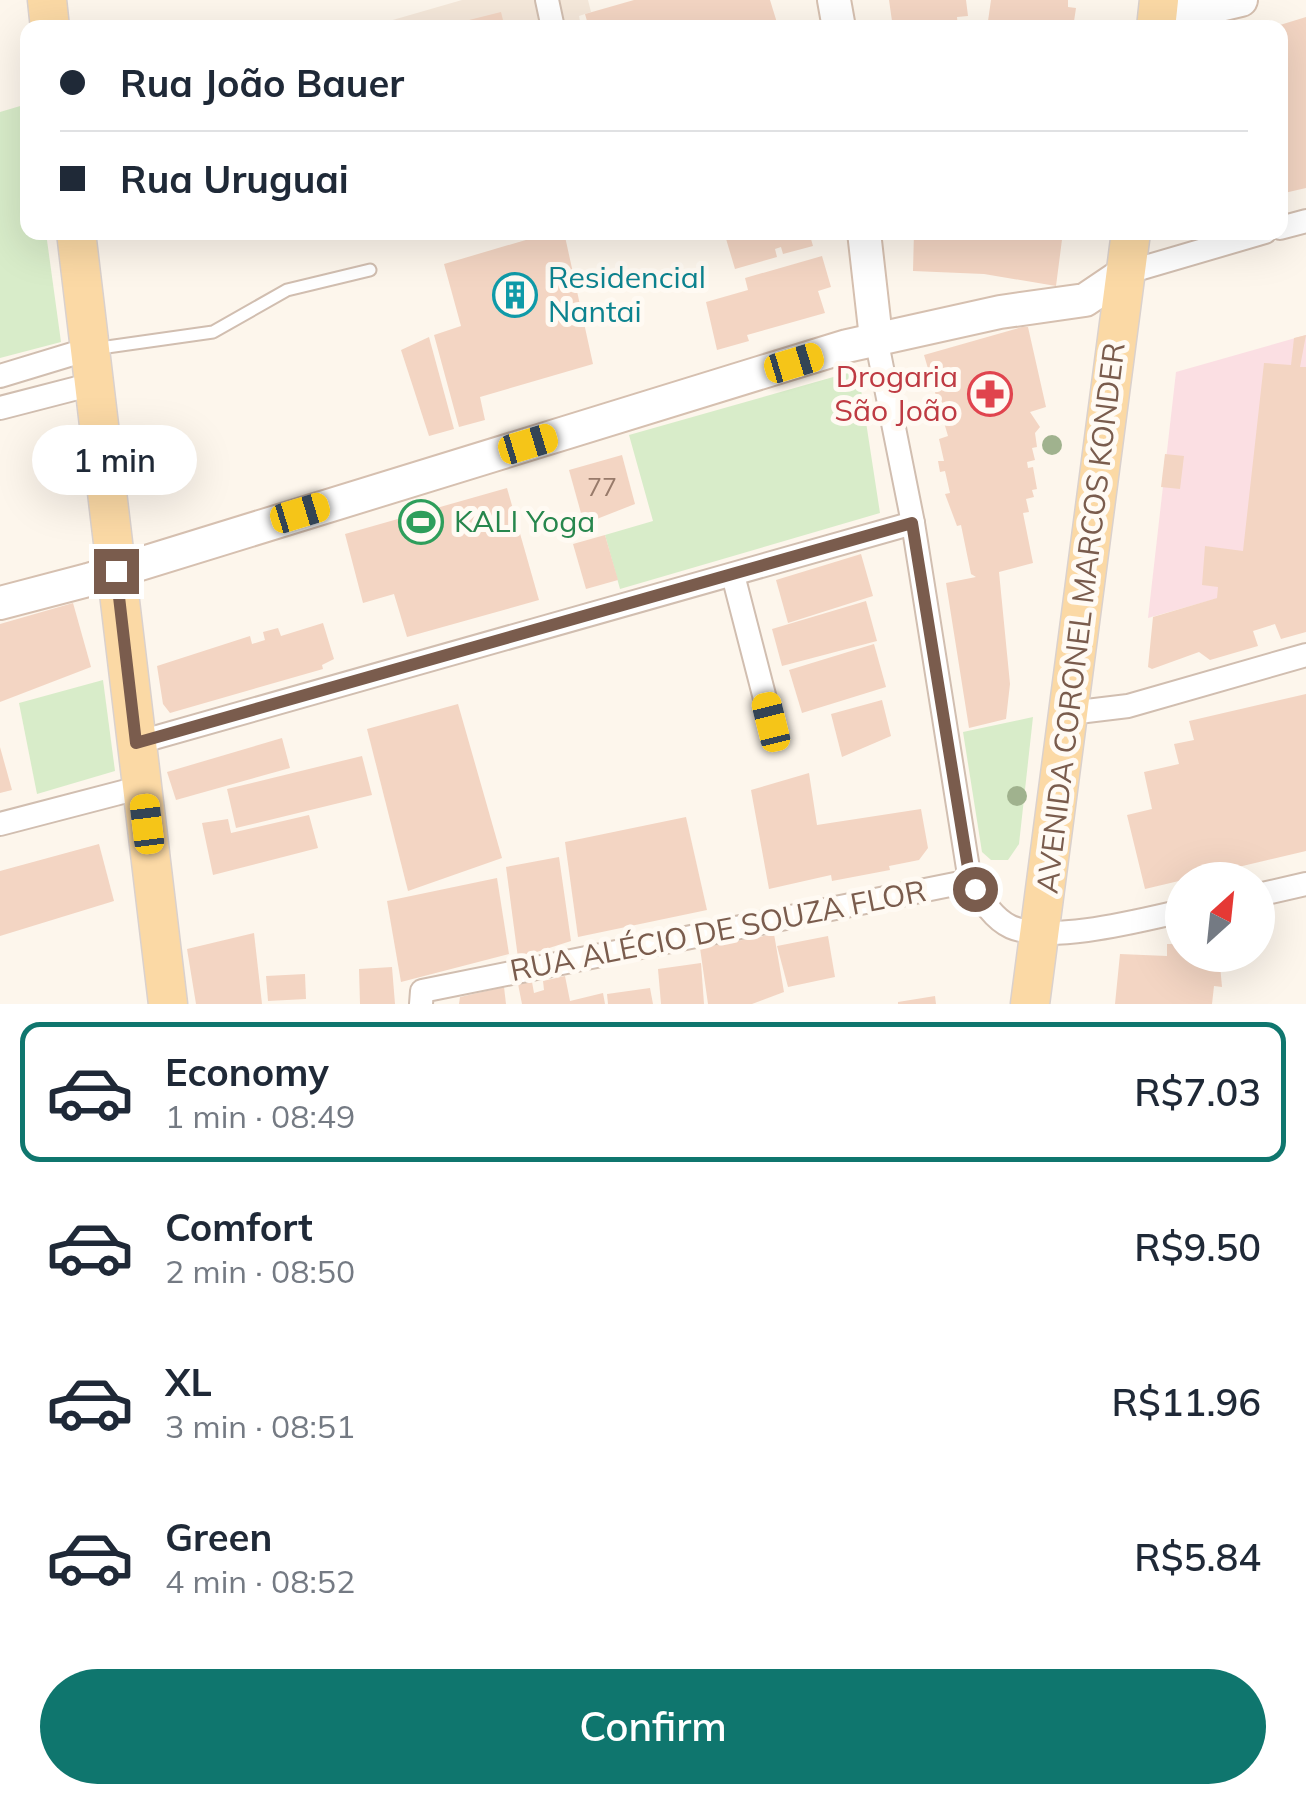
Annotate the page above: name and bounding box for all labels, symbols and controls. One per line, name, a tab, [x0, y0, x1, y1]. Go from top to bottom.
text: Rua João Bauer	[120, 59, 404, 107]
text: Rua Uruguai	[120, 155, 349, 203]
place label: Residencial Nantai	[548, 258, 706, 330]
building icon: Residencial Nantai	[492, 272, 538, 318]
car	[761, 340, 827, 386]
street label: AVENIDA CORONEL MARCOS KONDER	[1027, 340, 1133, 895]
place label: Drogaria São João	[834, 357, 958, 429]
pharmacy icon: Drogaria São João	[967, 371, 1013, 417]
car	[495, 421, 561, 467]
callout: 1 min	[34, 426, 198, 496]
text: 1 min	[73, 440, 156, 480]
house number: 77	[587, 471, 617, 502]
car	[267, 490, 333, 536]
sports icon: KALI Yoga	[398, 499, 444, 545]
place label: KALI Yoga	[454, 502, 595, 540]
route end	[94, 549, 139, 594]
car	[749, 689, 793, 755]
car	[128, 792, 166, 856]
north arrow	[1165, 862, 1275, 972]
map controls	[1165, 862, 1275, 972]
route start	[953, 867, 998, 912]
street label: RUA ALÉCIO DE SOUZA FLOR	[507, 871, 929, 989]
icon: car	[45, 1047, 135, 1137]
text: Economy	[165, 1048, 329, 1096]
text: R$7.03	[1134, 1068, 1261, 1116]
text: 1 min · 08:49	[165, 1096, 355, 1136]
icon: car	[45, 1202, 135, 1292]
text: Comfort	[165, 1203, 313, 1251]
text: R$9.50	[1134, 1223, 1261, 1271]
text: 2 min · 08:50	[165, 1251, 355, 1291]
icon: car	[45, 1357, 135, 1447]
text: XL	[165, 1358, 212, 1406]
text: R$11.96	[1112, 1378, 1261, 1426]
text: 3 min · 08:51	[165, 1406, 355, 1446]
icon: car	[45, 1512, 135, 1602]
text: Green	[165, 1513, 272, 1561]
text: R$5.84	[1134, 1533, 1261, 1581]
text: 4 min · 08:52	[165, 1561, 355, 1601]
button: Confirm	[40, 1669, 1266, 1784]

